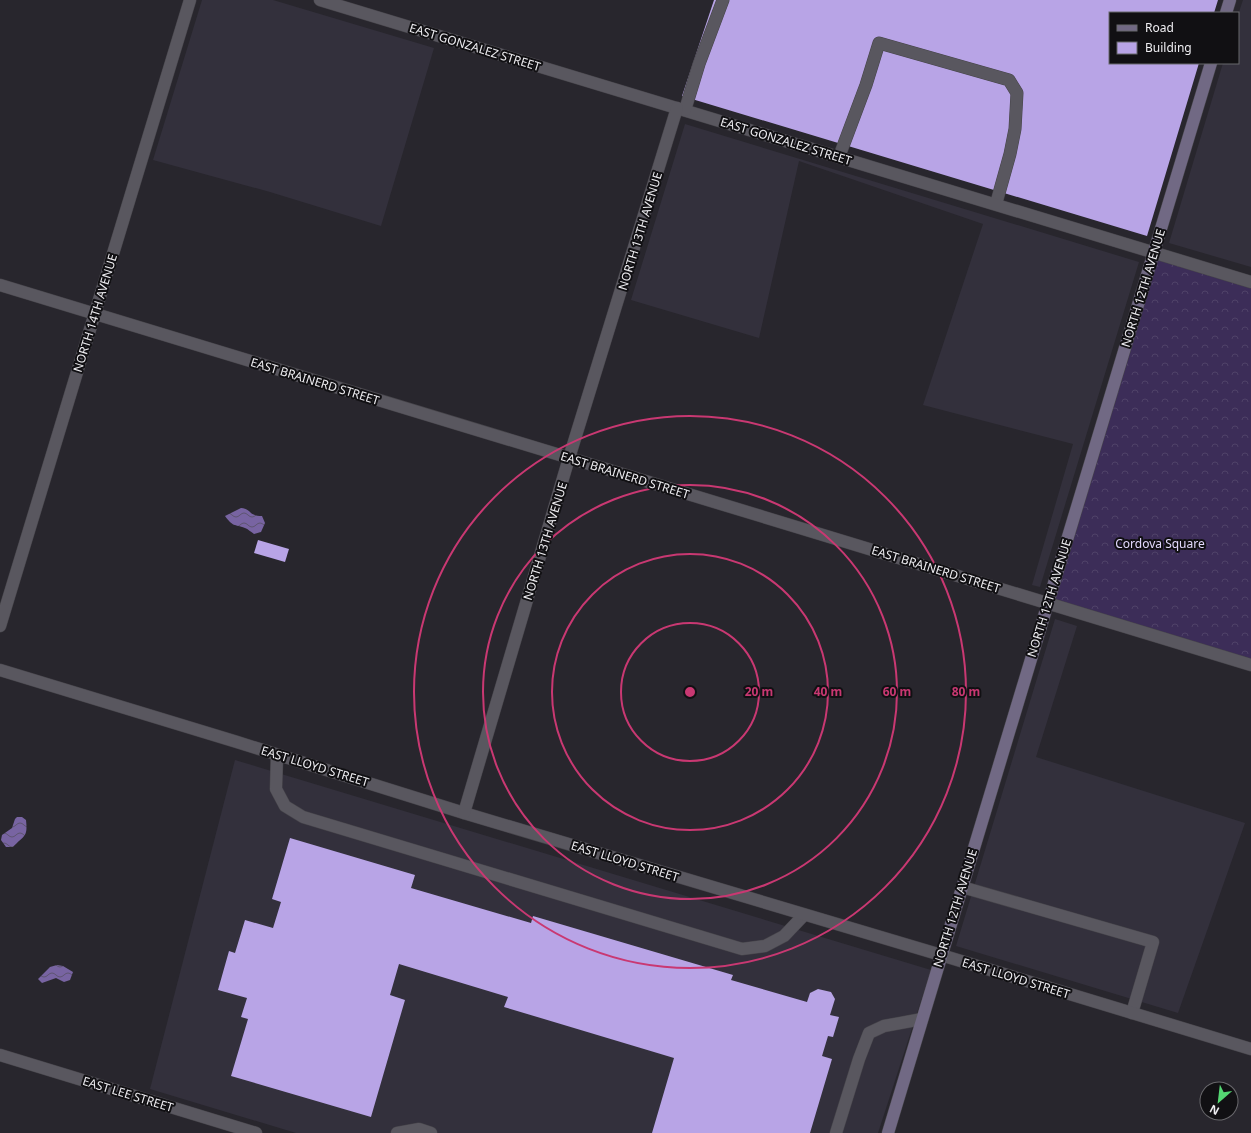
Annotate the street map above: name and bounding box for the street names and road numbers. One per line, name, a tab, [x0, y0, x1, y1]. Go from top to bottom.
street label: EAST GONZALEZ STREET	[407, 19, 543, 75]
street label: EAST GONZALEZ STREET	[718, 113, 854, 169]
street label: NORTH 13TH AVENUE	[614, 170, 666, 292]
street label: NORTH 12TH AVENUE	[1117, 227, 1169, 349]
street label: NORTH 14TH AVENUE	[69, 252, 121, 374]
street label: EAST BRAINERD STREET	[249, 353, 382, 409]
street label: EAST BRAINERD STREET	[559, 447, 692, 503]
street label: NORTH 13TH AVENUE	[519, 480, 571, 602]
street label: NORTH 12TH AVENUE	[1023, 537, 1075, 659]
street label: EAST BRAINERD STREET	[870, 541, 1003, 597]
street label: EAST LLOYD STREET	[259, 742, 371, 791]
street label: EAST LLOYD STREET	[569, 837, 681, 886]
street label: NORTH 12TH AVENUE	[929, 847, 981, 969]
street label: EAST LLOYD STREET	[960, 954, 1072, 1003]
street label: EAST LEE STREET	[80, 1072, 176, 1116]

